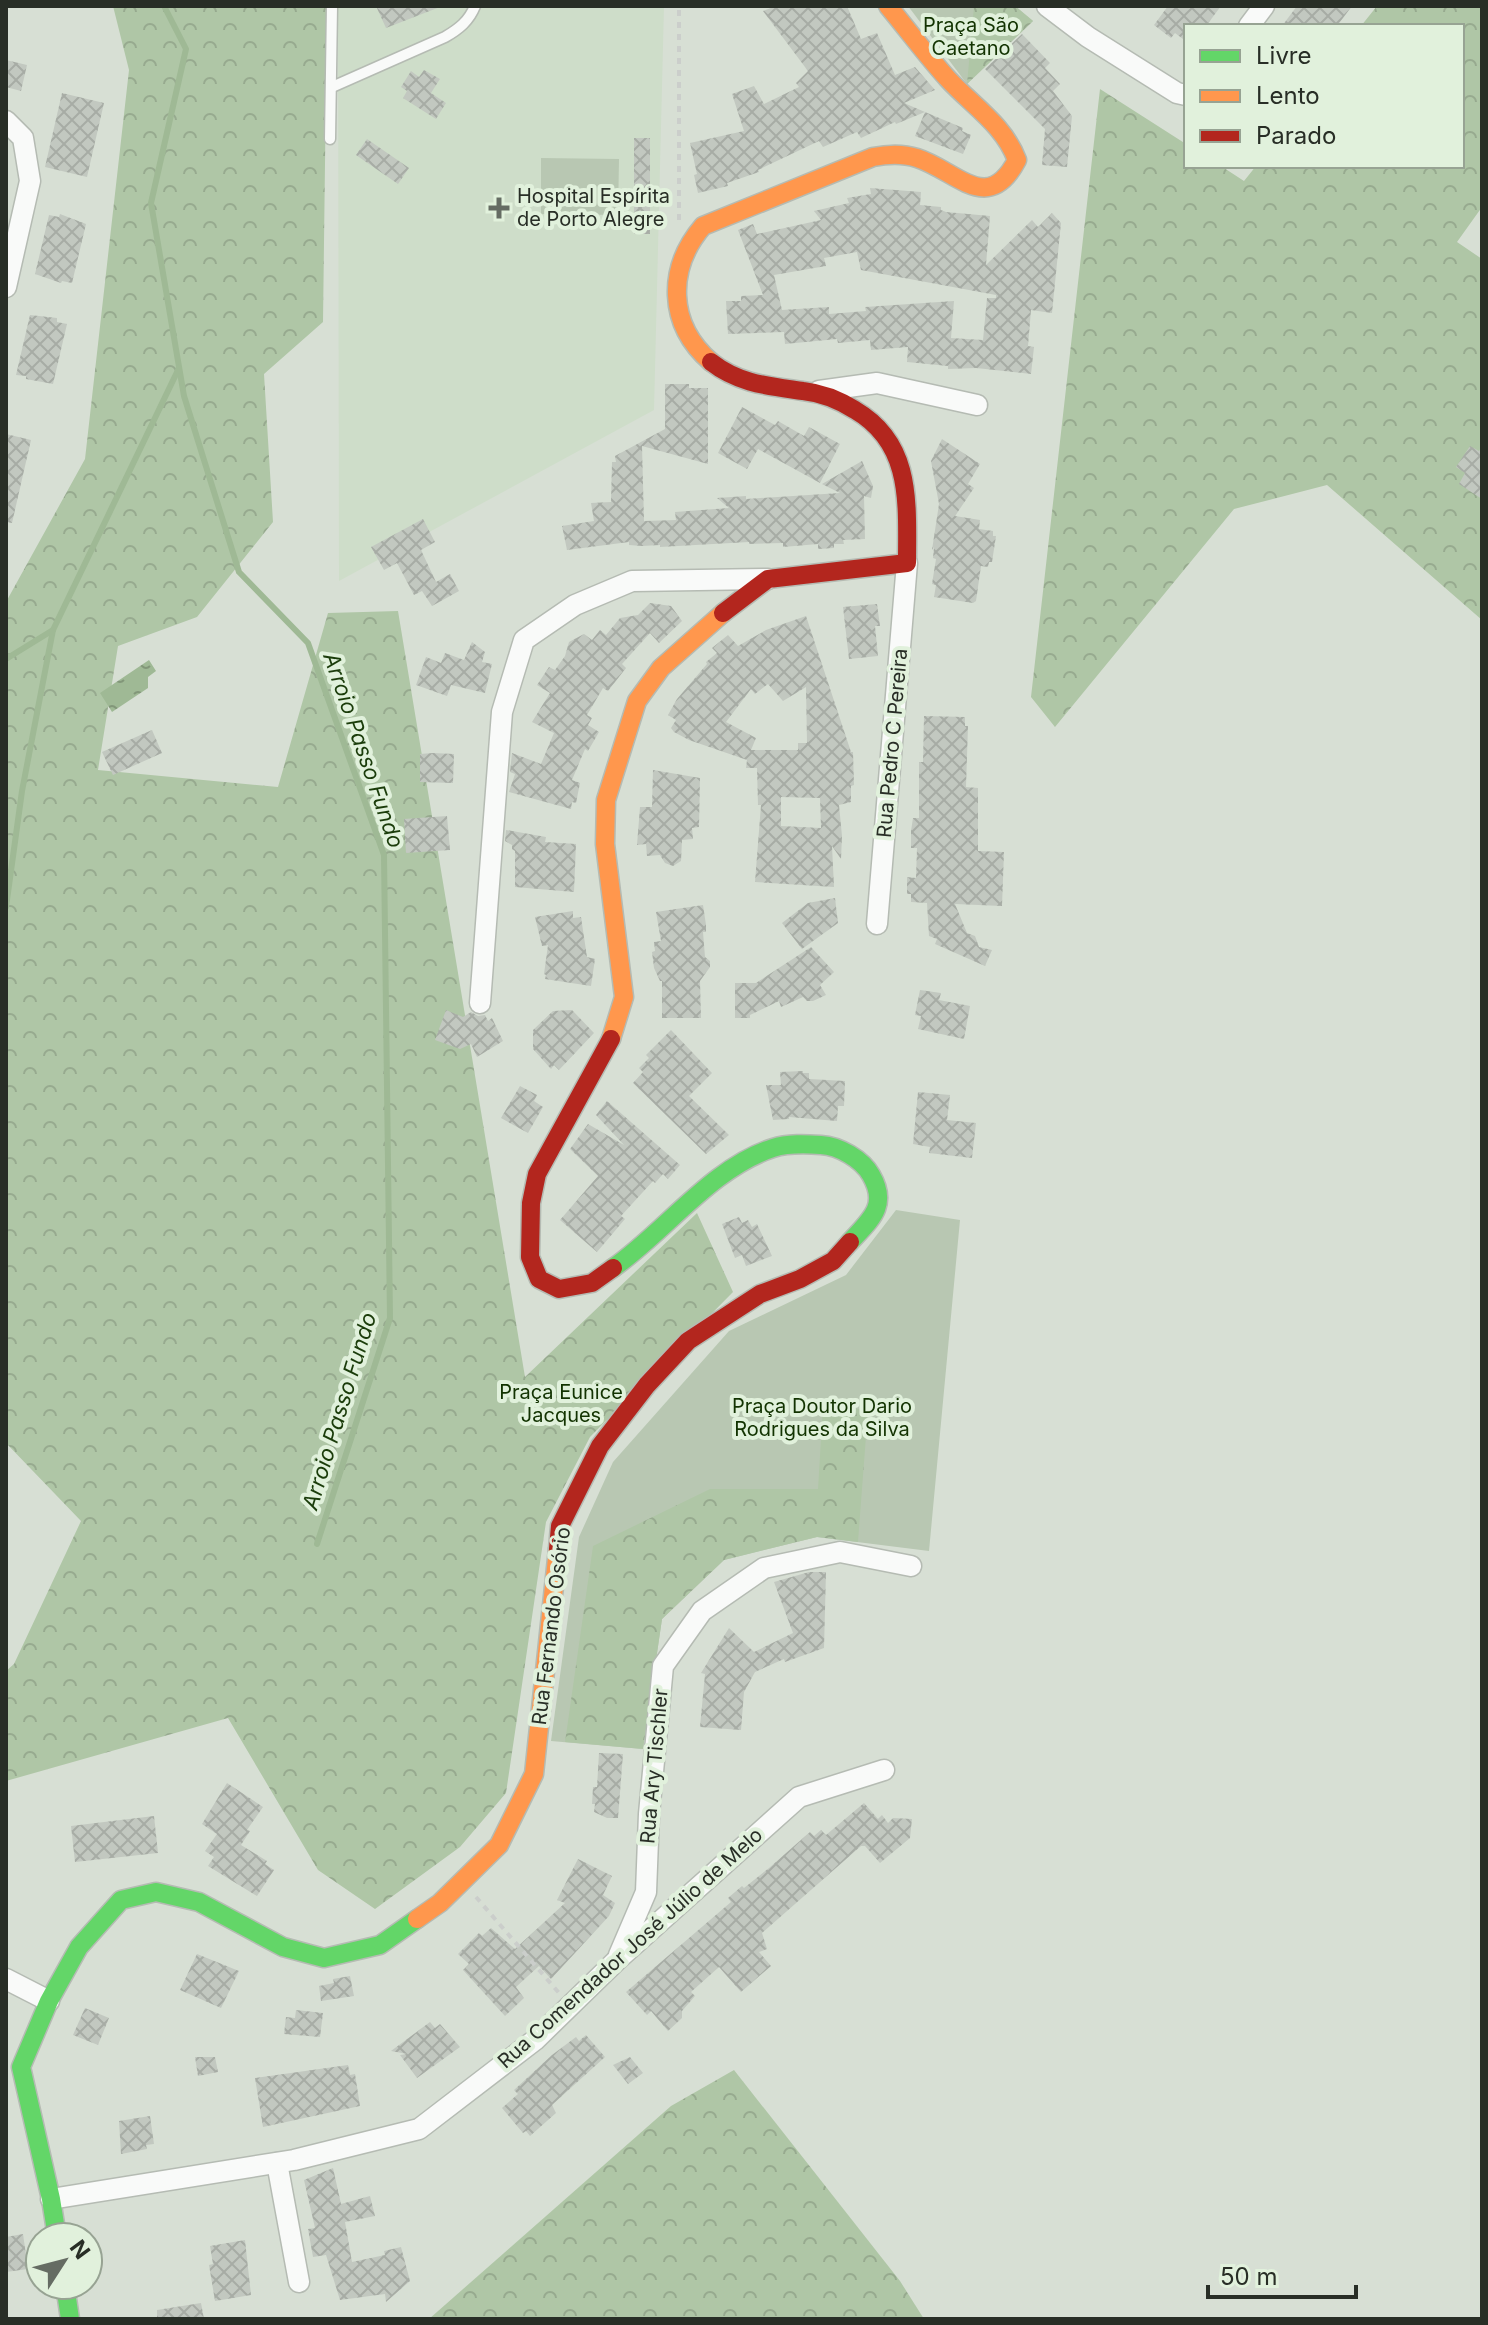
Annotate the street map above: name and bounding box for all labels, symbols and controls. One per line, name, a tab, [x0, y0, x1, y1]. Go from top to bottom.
park label: Praça São Caetano	[923, 13, 1019, 60]
legend	[1184, 24, 1464, 168]
text: Livre	[1256, 41, 1312, 70]
text: Lento	[1256, 81, 1320, 110]
text: Parado	[1256, 121, 1336, 150]
place label: Hospital Espírita de Porto Alegre	[517, 184, 670, 231]
marker: Hospital Espírita de Porto Alegre	[488, 197, 510, 219]
street label: Rua Pedro C Pereira	[872, 647, 912, 839]
water label: Arroio Passo Fundo	[318, 648, 410, 851]
water label: Arroio Passo Fundo	[296, 1309, 381, 1514]
park label: Praça Eunice Jacques	[499, 1380, 623, 1427]
park label: Praça Doutor Dario Rodrigues da Silva	[732, 1394, 912, 1441]
street label: Rua Fernando Osório	[527, 1526, 575, 1726]
street label: Rua Ary Tischler	[635, 1687, 673, 1845]
street label: Rua Comendador José Júlio de Melo	[493, 1823, 767, 2073]
north arrow	[24, 2221, 104, 2301]
text: N	[65, 2235, 96, 2264]
scale bar	[1208, 2249, 1356, 2299]
text: 50 m	[1220, 2262, 1278, 2291]

